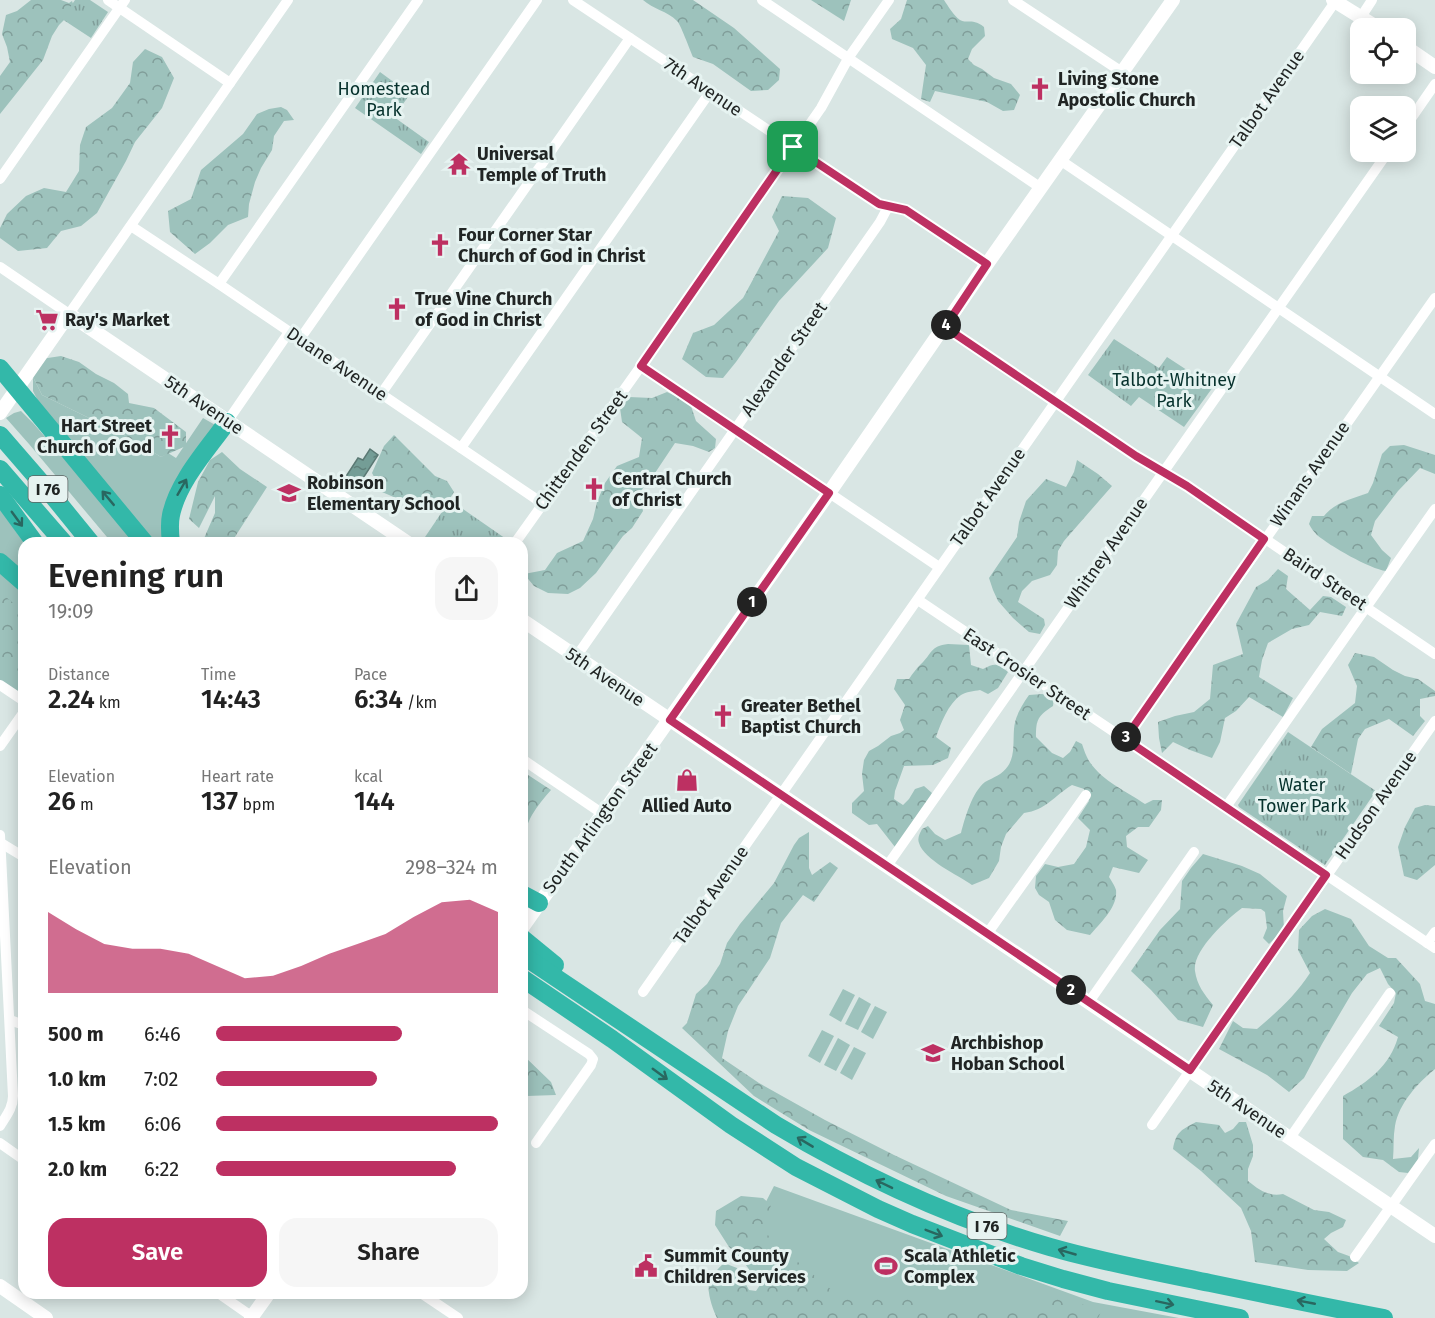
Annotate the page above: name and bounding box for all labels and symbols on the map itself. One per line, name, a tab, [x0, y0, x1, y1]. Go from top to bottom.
street label: Talbot Avenue	[1225, 45, 1309, 153]
street label: 7th Avenue	[660, 53, 746, 121]
place label: Living Stone Apostolic Church	[1057, 68, 1196, 111]
church icon: Living Stone Apostolic Church	[1027, 76, 1053, 102]
park label: Homestead Park	[338, 78, 430, 121]
pin	[767, 121, 818, 172]
place label: Universal Temple of Truth	[477, 143, 606, 186]
temple icon: Universal Temple of Truth	[446, 151, 472, 177]
place label: Four Corner Star Church of God in Christ	[458, 224, 646, 267]
church icon: Four Corner Star Church of God in Christ	[427, 232, 453, 258]
place label: True Vine Church of God in Christ	[415, 288, 552, 331]
church icon: True Vine Church of God in Christ	[384, 296, 410, 322]
street label: Alexander Street	[736, 297, 832, 421]
supermarket icon: Ray's Market	[34, 307, 60, 333]
place label: Ray's Market	[65, 309, 171, 331]
pin: 4	[931, 310, 961, 340]
street label: Duane Avenue	[282, 322, 392, 406]
park label: Talbot-Whitney Park	[1112, 369, 1236, 412]
street label: 5th Avenue	[160, 371, 248, 439]
street label: Chittenden Street	[530, 385, 632, 514]
place label: Hart Street Church of God	[37, 415, 153, 458]
street label: Winans Avenue	[1265, 417, 1355, 531]
church icon: Hart Street Church of God	[157, 423, 183, 449]
street label: Talbot Avenue	[946, 443, 1030, 551]
place label: Central Church of Christ	[612, 468, 732, 511]
place label: Robinson Elementary School	[307, 472, 461, 515]
road number: I 76	[28, 476, 68, 502]
church icon: Central Church of Christ	[581, 476, 607, 502]
one-way arrow	[176, 479, 188, 496]
school or university icon: Robinson Elementary School	[276, 480, 302, 506]
one-way arrow	[101, 491, 115, 506]
street label: Whitney Avenue	[1060, 493, 1152, 613]
one-way arrow	[11, 510, 23, 526]
street label: Baird Street	[1279, 543, 1372, 615]
pin: 1	[737, 587, 767, 617]
street label: East Crosier Street	[959, 623, 1095, 725]
street label: 5th Avenue	[561, 643, 649, 711]
place label: Greater Bethel Baptist Church	[741, 695, 861, 738]
church icon: Greater Bethel Baptist Church	[710, 703, 736, 729]
pin: 3	[1111, 722, 1141, 752]
street label: South Arlington Street	[538, 738, 662, 898]
street label: Hudson Avenue	[1330, 746, 1422, 864]
shop icon: Allied Auto	[674, 767, 700, 793]
park label: Water Tower Park	[1258, 774, 1347, 817]
place label: Allied Auto	[641, 795, 732, 817]
street label: Talbot Avenue	[669, 841, 753, 949]
pin: 2	[1056, 975, 1086, 1005]
place label: Archbishop Hoban School	[950, 1032, 1065, 1075]
school or university icon: Archbishop Hoban School	[920, 1040, 946, 1066]
one-way arrow	[651, 1067, 667, 1080]
street label: 5th Avenue	[1203, 1075, 1291, 1143]
one-way arrow	[797, 1136, 814, 1148]
one-way arrow	[876, 1177, 894, 1189]
road number: I 76	[968, 1213, 1006, 1239]
one-way arrow	[924, 1228, 943, 1239]
place label: Summit County Children Services	[664, 1245, 806, 1288]
place label: Scala Athletic Complex	[904, 1245, 1016, 1288]
one-way arrow	[1058, 1245, 1077, 1257]
public building icon: Summit County Children Services	[633, 1253, 659, 1279]
sports icon: Scala Athletic Complex	[873, 1253, 899, 1279]
one-way arrow	[1296, 1296, 1315, 1308]
one-way arrow	[1156, 1297, 1175, 1309]

